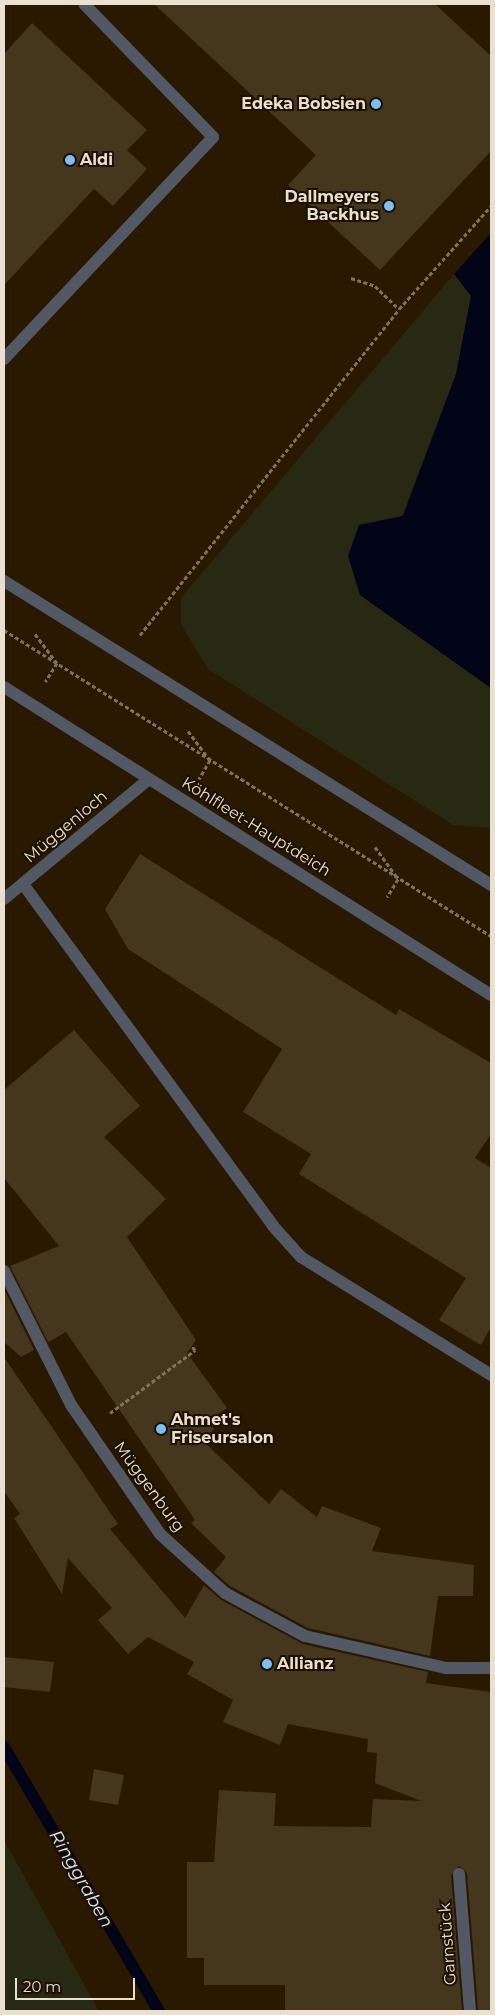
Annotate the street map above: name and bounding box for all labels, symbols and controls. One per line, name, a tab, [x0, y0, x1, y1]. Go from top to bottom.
place label: Edeka Bobsien	[241, 94, 366, 114]
marker: Edeka Bobsien	[370, 98, 382, 110]
place label: Aldi	[80, 150, 113, 170]
marker: Aldi	[64, 154, 76, 166]
place label: Dallmeyers Backhus	[285, 187, 379, 225]
marker: Dallmeyers Backhus	[383, 200, 395, 212]
street label: Köhlfleet-Hauptdeich	[178, 773, 334, 881]
street label: Müggenloch	[21, 787, 111, 867]
place label: Ahmet's Friseursalon	[171, 1410, 274, 1448]
marker: Ahmet's Friseursalon	[155, 1423, 167, 1435]
street label: Müggenburg	[110, 1438, 188, 1536]
place label: Allianz	[277, 1654, 333, 1674]
marker: Allianz	[261, 1658, 273, 1670]
water label: Ringgraben	[44, 1826, 118, 1932]
street label: Garnstück	[436, 1902, 460, 1986]
scale bar	[18, 1968, 138, 2000]
text: 20 m	[23, 1977, 61, 1996]

